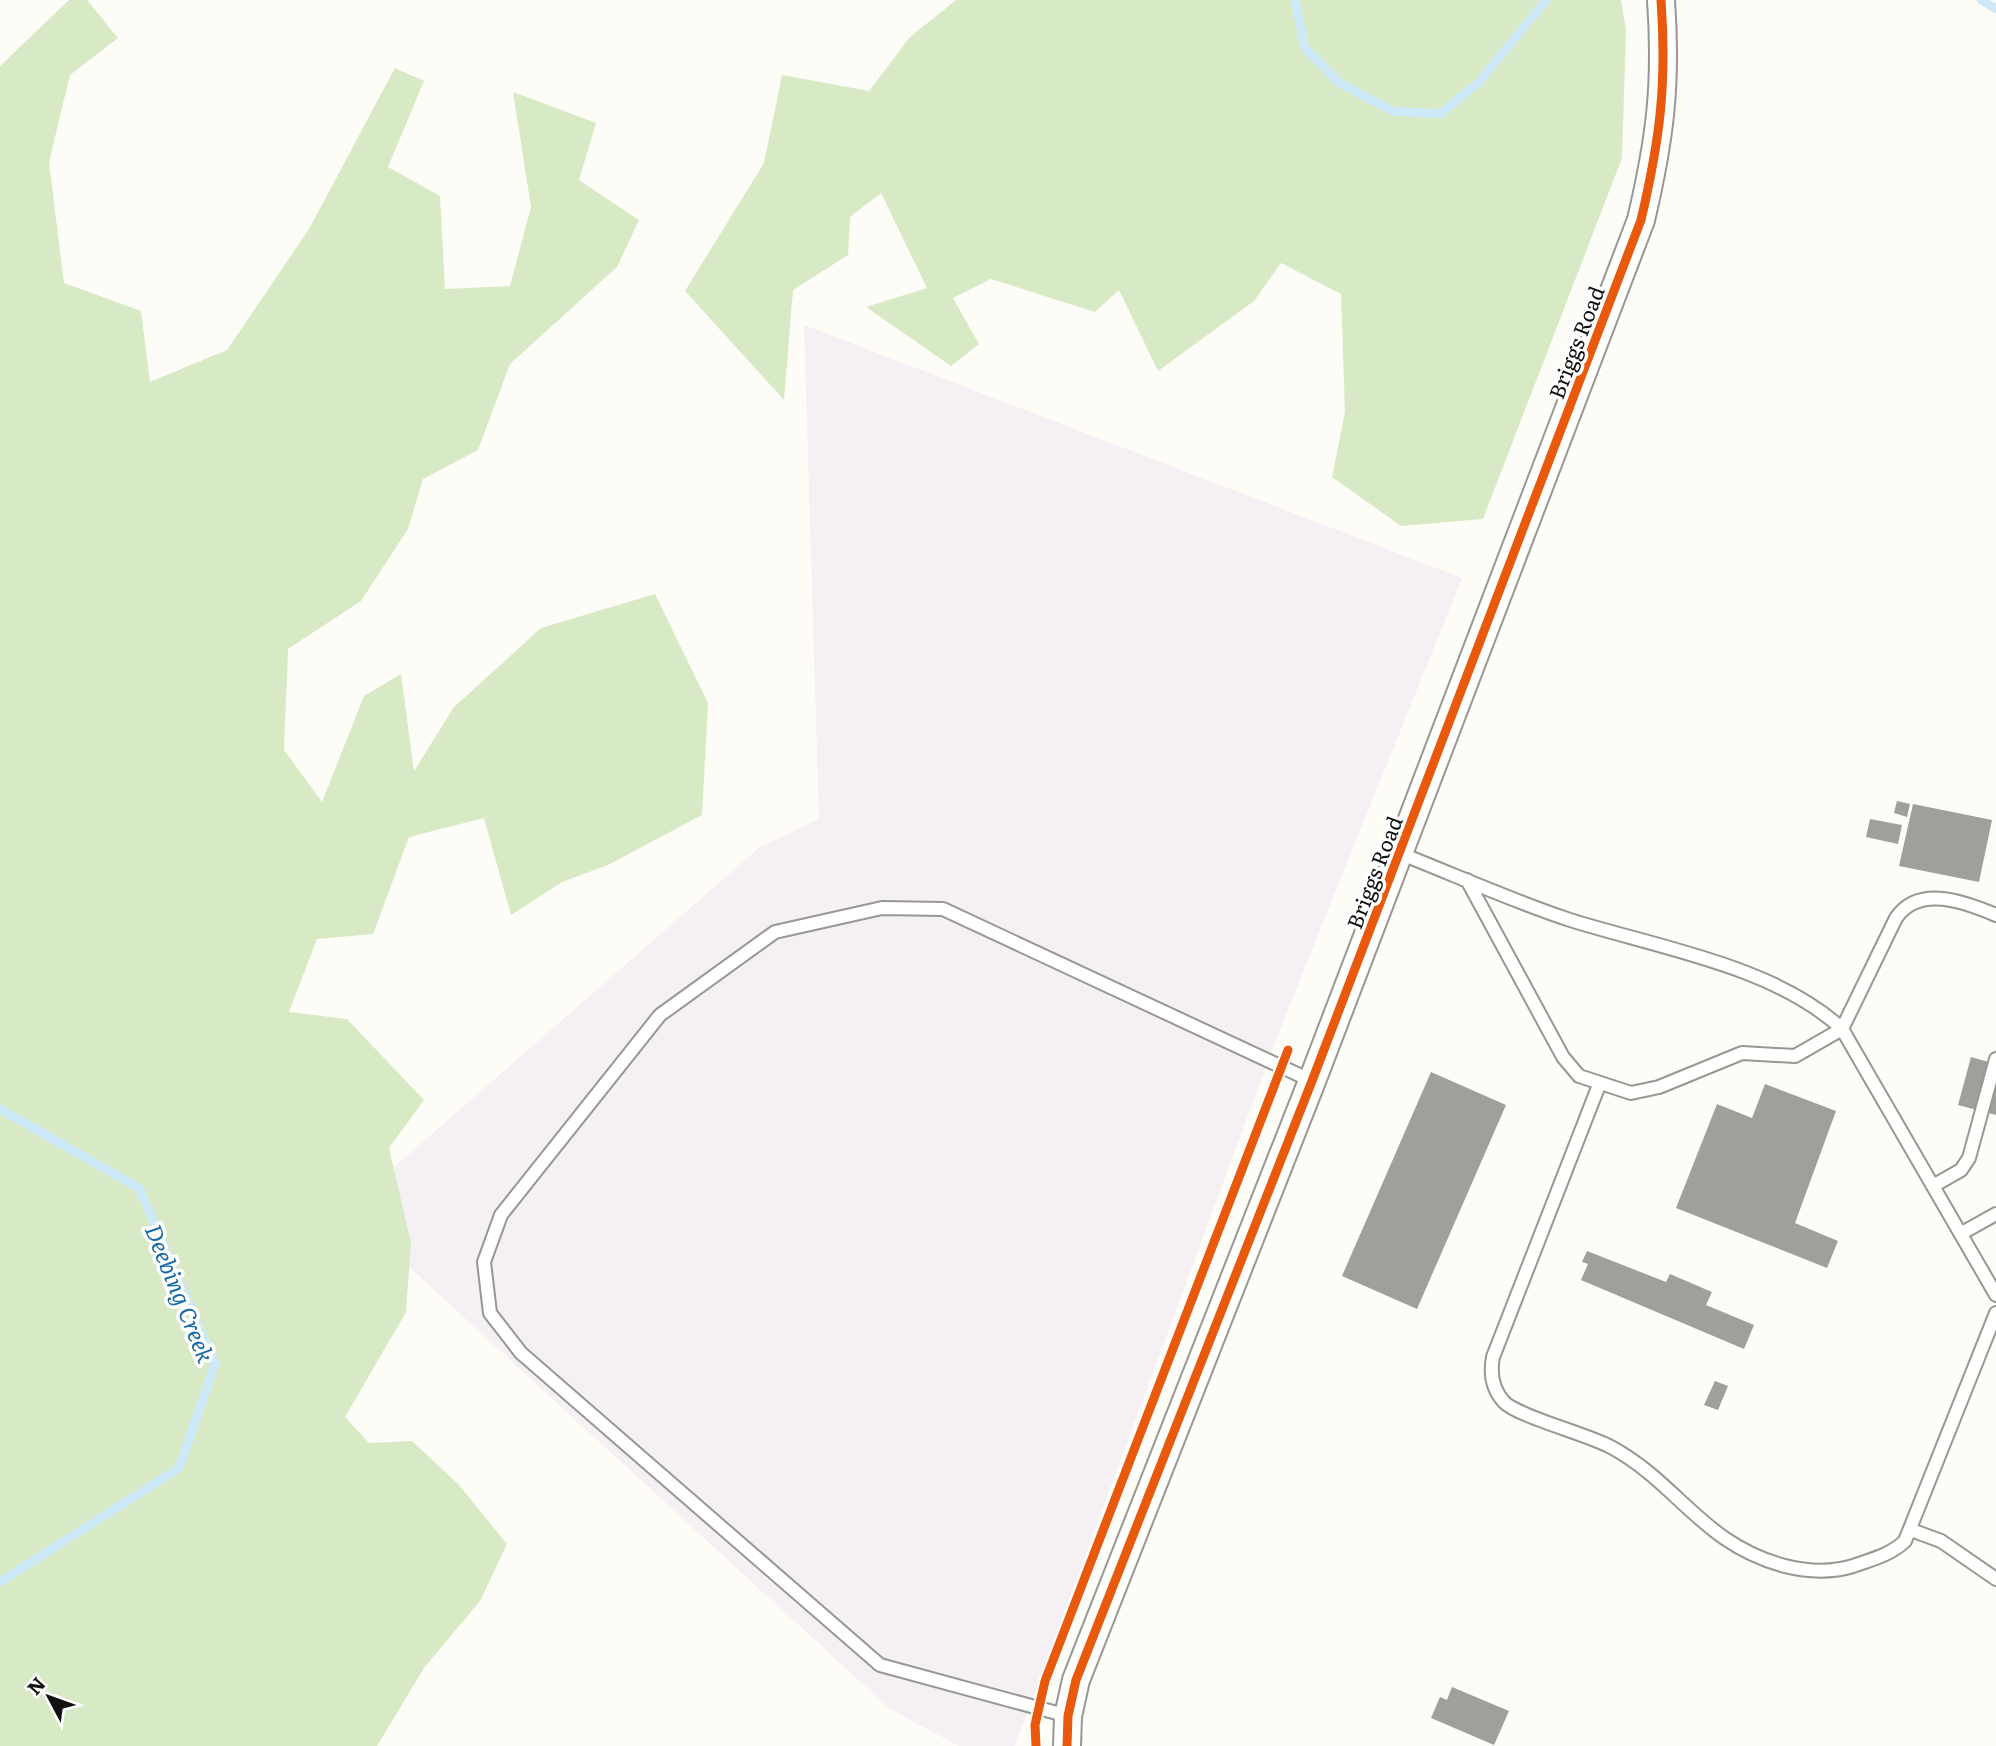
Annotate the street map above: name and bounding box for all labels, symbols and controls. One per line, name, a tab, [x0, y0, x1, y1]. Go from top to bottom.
street label: Briggs Road	[1539, 281, 1611, 403]
street label: Briggs Road	[1337, 811, 1409, 933]
water label: Deebing Creek	[138, 1219, 224, 1368]
north arrow	[14, 1662, 84, 1732]
text: N	[20, 1670, 51, 1700]

